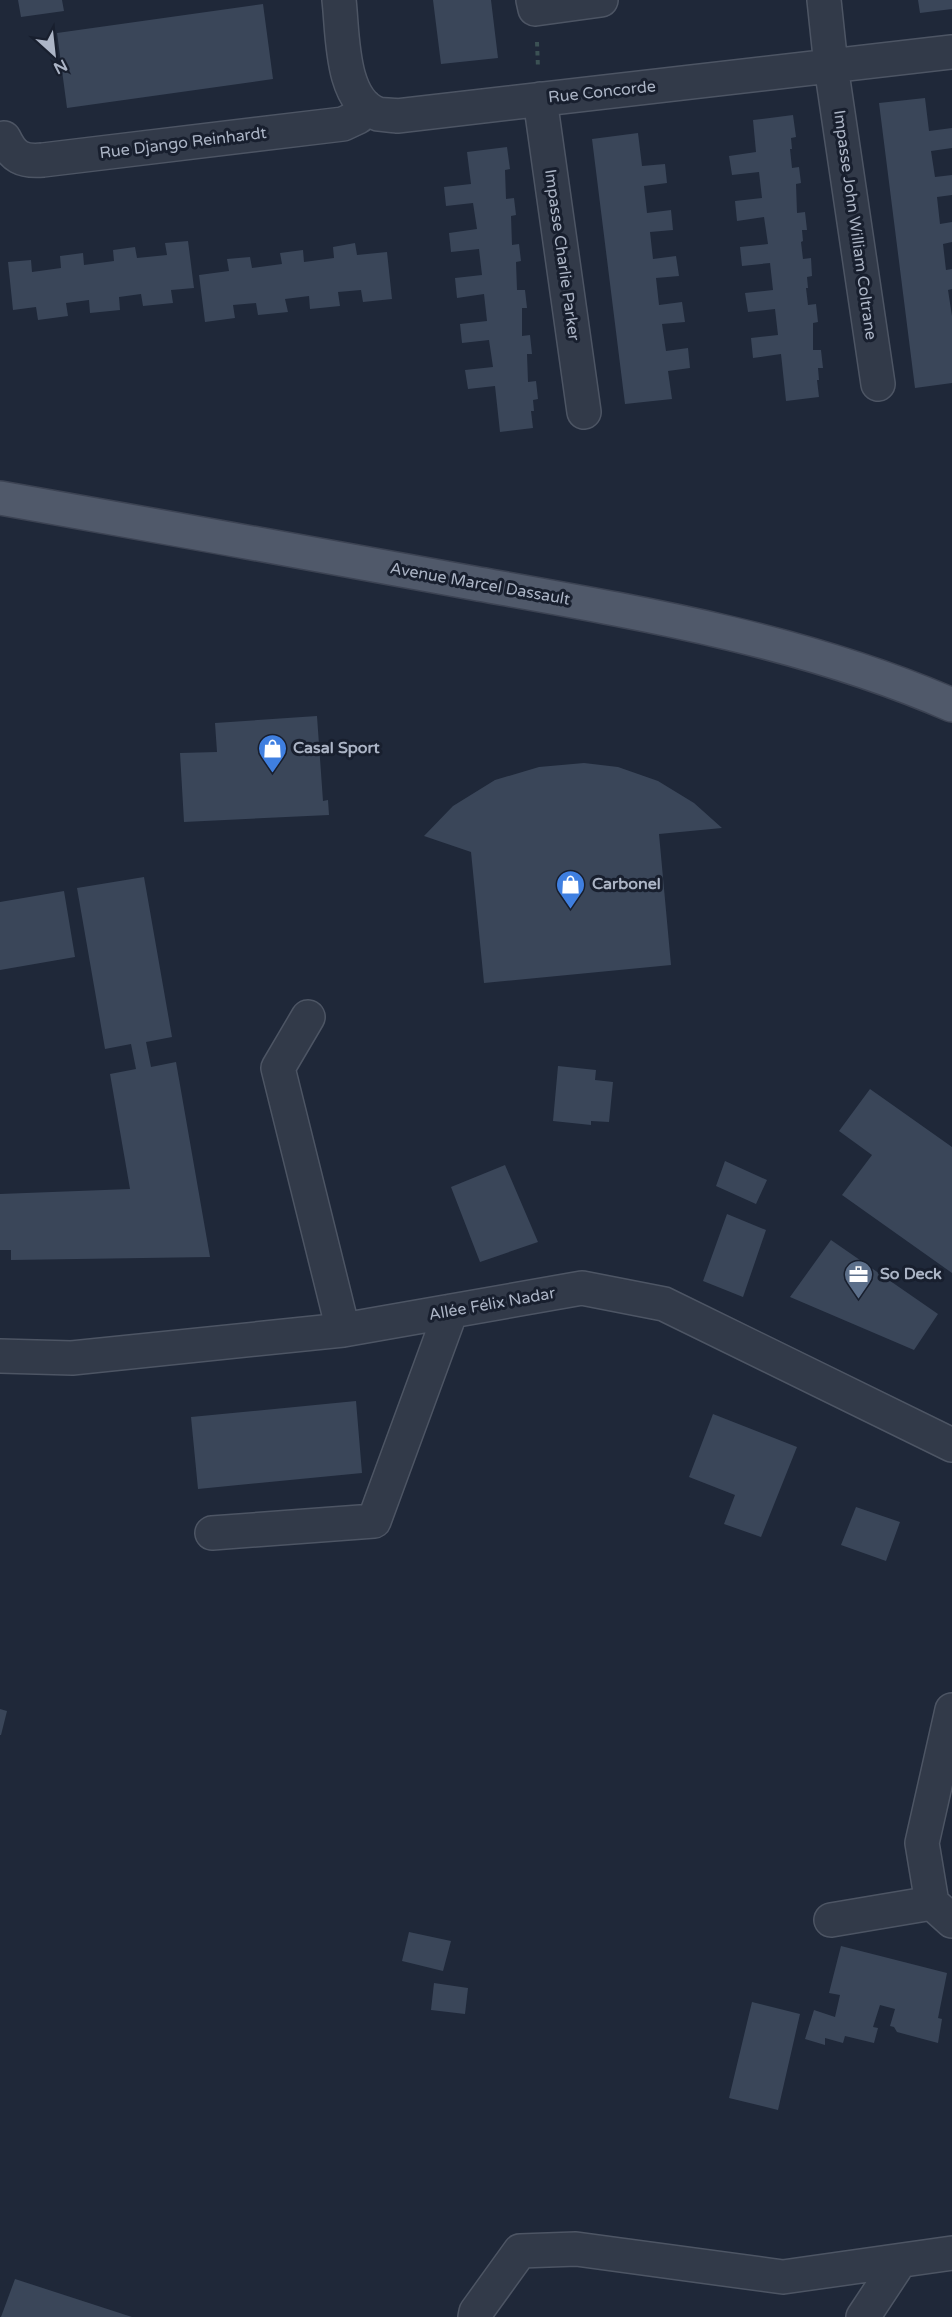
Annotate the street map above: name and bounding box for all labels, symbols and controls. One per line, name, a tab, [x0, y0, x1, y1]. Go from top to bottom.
north arrow	[24, 24, 84, 84]
text: N	[50, 55, 71, 78]
street label: Rue Concorde	[547, 76, 657, 108]
street label: Impasse John William Coltrane	[829, 109, 881, 341]
street label: Rue Django Reinhardt	[98, 123, 268, 163]
street label: Impasse Charlie Parker	[540, 168, 584, 343]
street label: Avenue Marcel Dassault	[388, 558, 572, 610]
shop icon: Casal Sport	[256, 732, 288, 774]
place label: Casal Sport	[293, 738, 381, 758]
shop icon: Carbonel	[555, 868, 587, 910]
place label: Carbonel	[592, 874, 661, 894]
office icon: So Deck	[843, 1258, 875, 1300]
place label: So Deck	[880, 1264, 942, 1284]
street label: Allée Félix Nadar	[427, 1283, 558, 1325]

